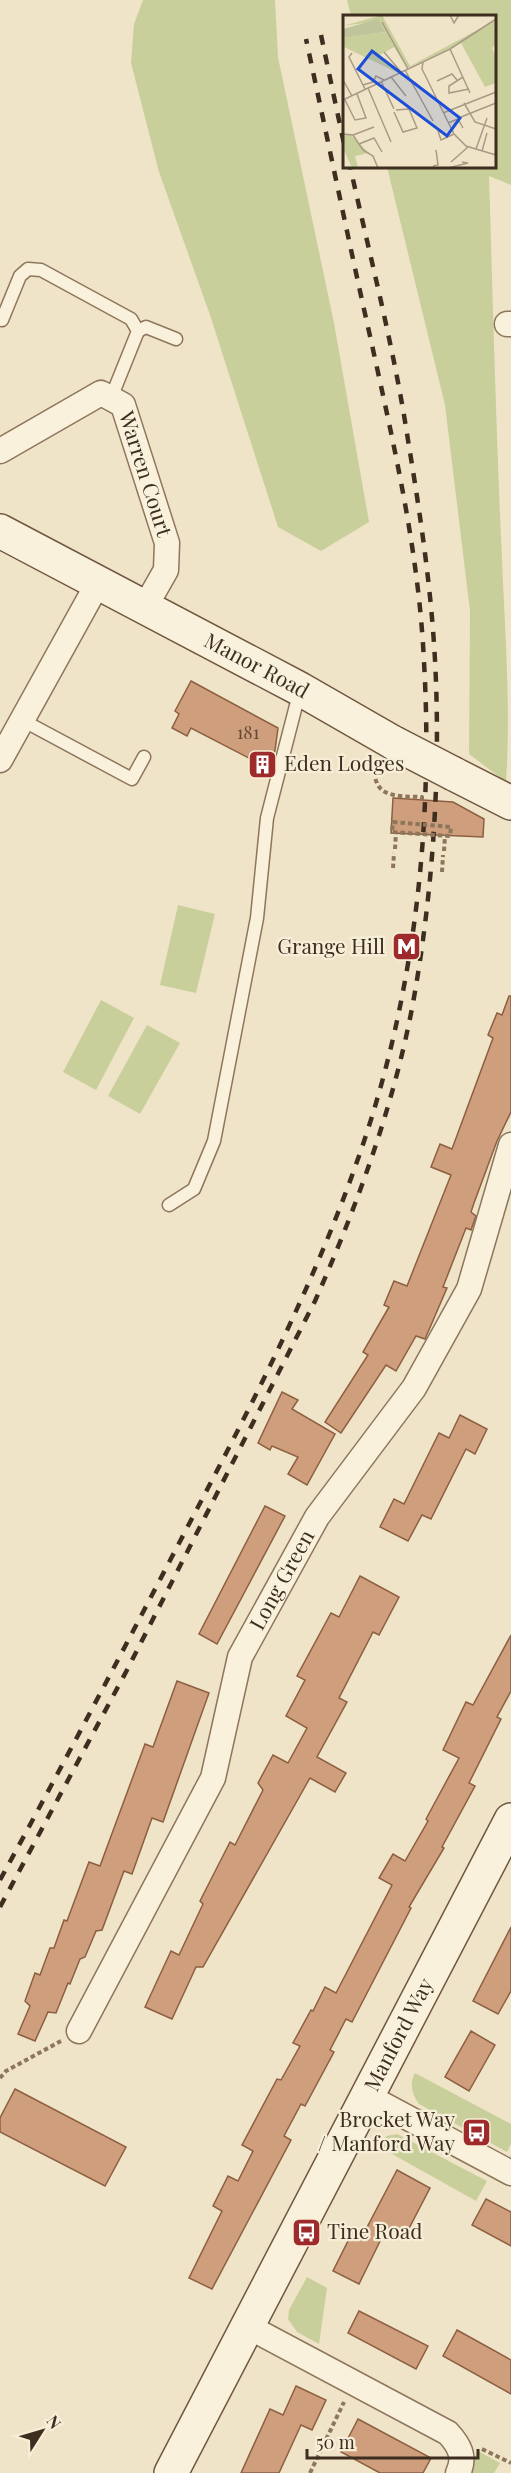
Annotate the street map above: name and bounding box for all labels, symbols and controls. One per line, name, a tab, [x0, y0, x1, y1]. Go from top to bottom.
inset map	[343, 15, 496, 168]
street label: Warren Court	[114, 406, 180, 540]
street label: Manor Road	[200, 625, 315, 704]
house number: 181	[237, 720, 260, 744]
building icon: Eden Lodges	[247, 748, 279, 780]
place label: Eden Lodges	[284, 748, 404, 776]
place label: Grange Hill	[277, 931, 385, 959]
metro station icon: Grange Hill	[390, 931, 422, 963]
street label: Long Green	[242, 1524, 320, 1634]
street label: Manford Way	[356, 1972, 439, 2095]
place label: Brocket Way / Manford Way	[318, 2104, 455, 2156]
bus stop icon: Brocket Way / Manford Way	[460, 2116, 492, 2148]
bus stop icon: Tine Road	[290, 2216, 322, 2248]
place label: Tine Road	[327, 2216, 422, 2244]
north arrow	[12, 2401, 72, 2461]
text: N	[43, 2411, 67, 2433]
scale bar	[307, 2422, 478, 2460]
text: 50 m	[316, 2430, 355, 2454]

